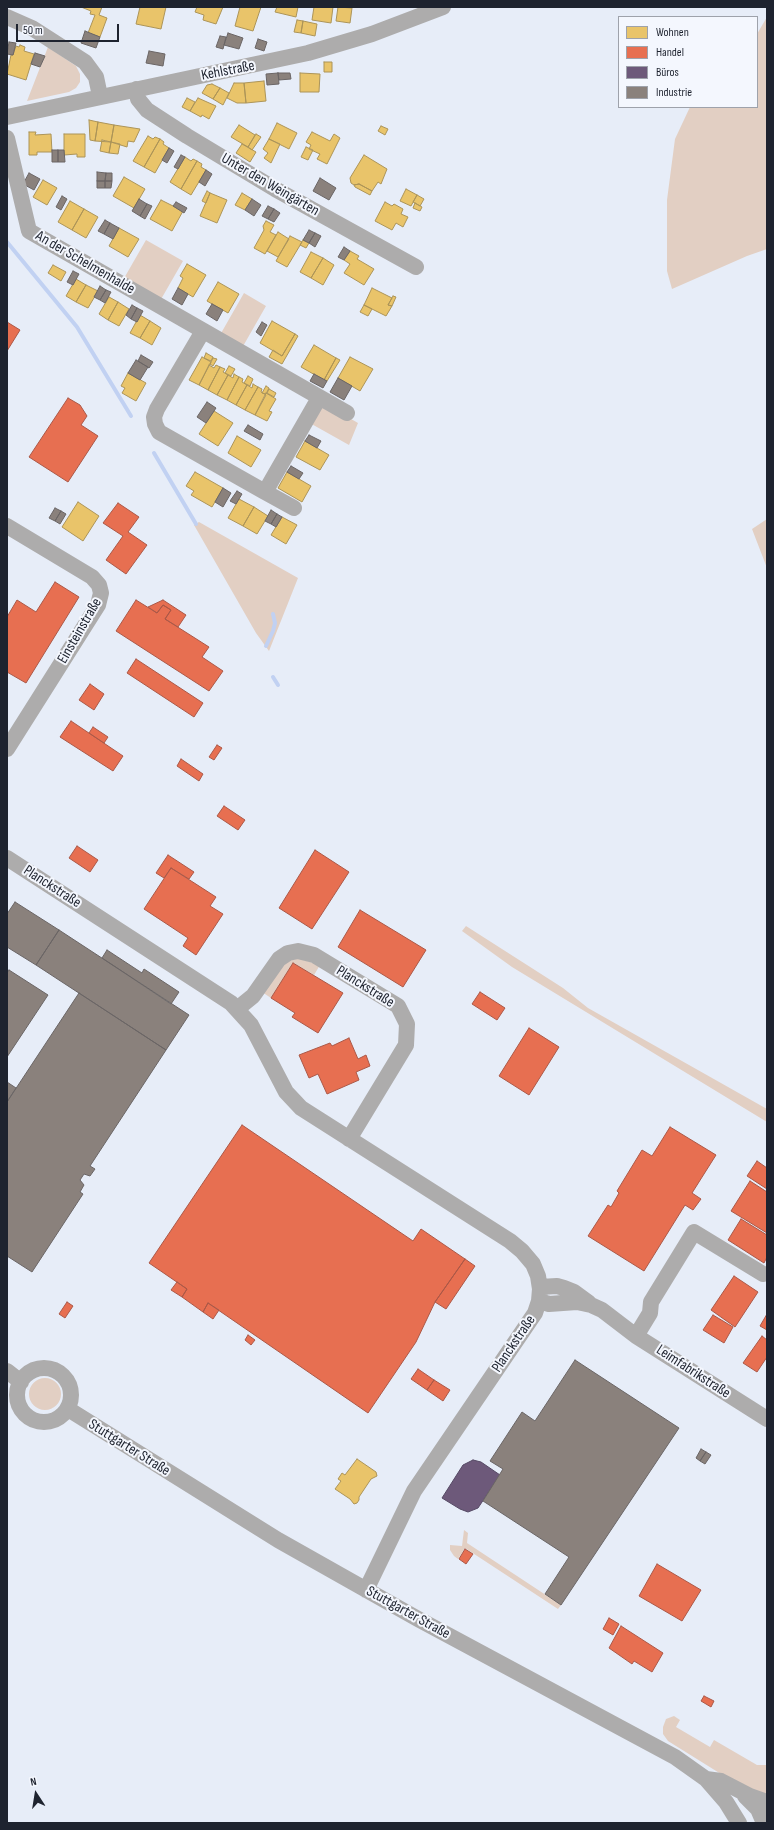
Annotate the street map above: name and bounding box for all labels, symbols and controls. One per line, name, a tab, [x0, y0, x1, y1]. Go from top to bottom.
scale bar	[18, 16, 121, 42]
legend	[618, 16, 758, 108]
text: 50 m	[23, 23, 43, 38]
text: Wohnen	[656, 25, 689, 40]
text: Handel	[656, 45, 684, 60]
street label: Kehlstraße	[200, 57, 256, 85]
text: Büros	[656, 65, 679, 80]
text: Industrie	[656, 85, 692, 100]
street label: Unter den Weingärten	[218, 150, 322, 220]
street label: An der Schelmenhalde	[32, 227, 138, 299]
street label: Einsteinstraße	[54, 595, 106, 667]
street label: Planckstraße	[20, 862, 84, 912]
street label: Planckstraße	[333, 962, 397, 1012]
street label: Planckstraße	[488, 1312, 540, 1376]
street label: Leimfabrikstraße	[653, 1341, 733, 1403]
street label: Stuttgarter Straße	[85, 1416, 173, 1480]
street label: Stuttgarter Straße	[363, 1583, 453, 1643]
north arrow	[16, 1774, 56, 1814]
text: N	[29, 1775, 38, 1789]

